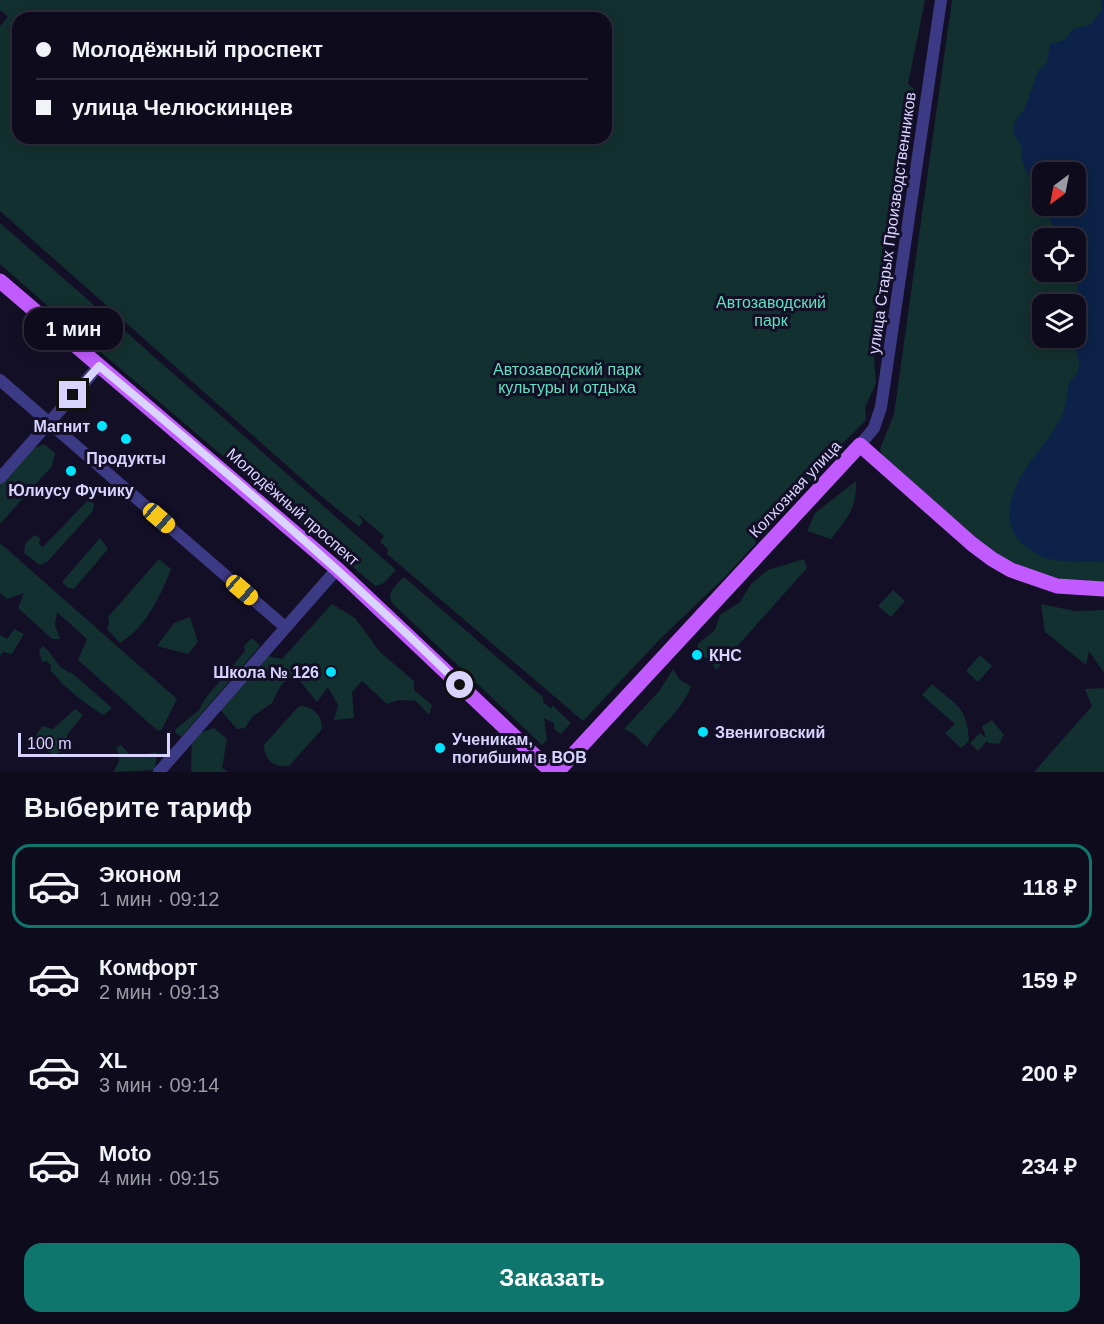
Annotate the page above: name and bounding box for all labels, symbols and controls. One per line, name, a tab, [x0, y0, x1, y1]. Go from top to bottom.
text: Молодёжный проспект	[72, 37, 323, 62]
street label: улица Старых Производственников	[865, 91, 919, 355]
text: улица Челюскинцев	[72, 95, 293, 120]
north arrow	[1032, 162, 1086, 216]
map controls	[1032, 162, 1086, 348]
button: locate	[1032, 228, 1086, 282]
park label: Автозаводский парк	[716, 294, 826, 329]
button: layers	[1032, 294, 1086, 348]
callout: 1 мин	[23, 308, 122, 350]
text: 1 мин	[46, 318, 101, 340]
park label: Автозаводский парк культуры и отдыха	[493, 361, 642, 396]
route end	[59, 381, 86, 408]
place label: Магнит	[34, 418, 90, 435]
marker: Магнит	[95, 419, 109, 433]
marker: Продукты	[119, 432, 133, 446]
street label: Колхозная улица	[746, 437, 844, 541]
street label: Молодёжный проспект	[224, 445, 363, 569]
place label: Продукты	[86, 450, 166, 467]
marker: Юлиусу Фучику	[64, 464, 78, 478]
place label: Юлиусу Фучику	[8, 482, 134, 499]
car	[140, 499, 178, 537]
car	[223, 571, 261, 609]
place label: КНС	[709, 647, 742, 664]
marker: КНС	[690, 648, 704, 662]
place label: Школа № 126	[213, 664, 319, 681]
marker: Школа № 126	[324, 665, 338, 679]
route start	[446, 671, 473, 698]
place label: Звениговский	[715, 724, 825, 741]
marker: Звениговский	[696, 725, 710, 739]
scale bar	[18, 730, 170, 758]
place label: Ученикам, погибшим в ВОВ	[452, 731, 587, 766]
text: 100 m	[27, 735, 71, 752]
marker: Ученикам, погибшим в ВОВ	[433, 741, 447, 755]
text: Выберите тариф	[24, 793, 252, 823]
icon: car	[27, 859, 81, 913]
text: Эконом	[99, 862, 182, 887]
text: 118 ₽	[1023, 875, 1077, 900]
text: 1 мин · 09:12	[99, 888, 219, 910]
icon: car	[27, 952, 81, 1006]
text: Комфорт	[99, 955, 198, 980]
text: 159 ₽	[1021, 968, 1077, 993]
text: 2 мин · 09:13	[99, 981, 219, 1003]
icon: car	[27, 1045, 81, 1099]
text: XL	[99, 1048, 127, 1073]
text: 200 ₽	[1021, 1061, 1077, 1086]
text: 3 мин · 09:14	[99, 1074, 219, 1096]
icon: car	[27, 1138, 81, 1192]
text: Moto	[99, 1141, 152, 1166]
text: 234 ₽	[1021, 1154, 1077, 1179]
text: 4 мин · 09:15	[99, 1167, 219, 1189]
button: Заказать	[24, 1243, 1080, 1312]

